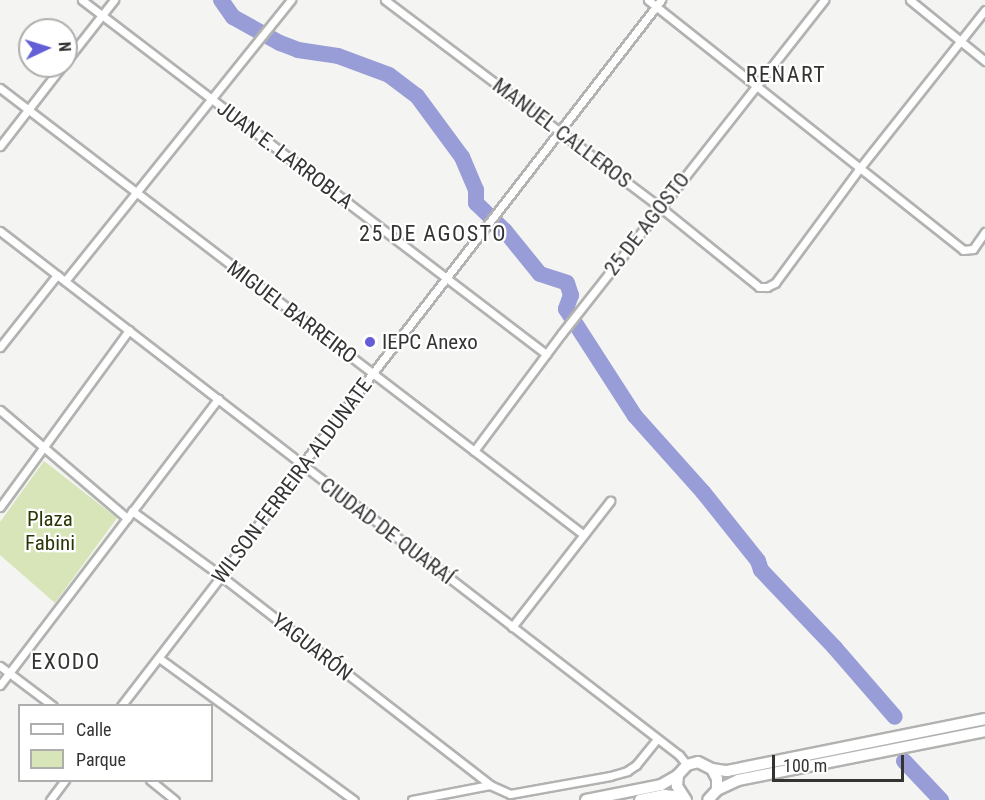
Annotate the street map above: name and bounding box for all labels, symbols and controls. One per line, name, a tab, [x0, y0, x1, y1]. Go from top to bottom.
north arrow	[18, 18, 78, 78]
text: N	[55, 41, 74, 52]
district label: RENART	[746, 62, 826, 88]
street label: MANUEL CALLEROS	[488, 73, 636, 193]
street label: JUAN E. LARROBLA	[212, 96, 358, 214]
street label: 25 DE AGOSTO	[599, 167, 695, 281]
district label: 25 DE AGOSTO	[359, 221, 507, 247]
street label: MIGUEL BARREIRO	[222, 255, 362, 369]
place label: IEPC Anexo	[382, 329, 478, 355]
marker: IEPC Anexo	[363, 335, 377, 349]
street label: WILSON FERREIRA ALDUNATE	[207, 373, 377, 589]
street label: CIUDAD DE QUARAÍ	[315, 472, 459, 590]
park label: Plaza Fabini	[25, 506, 75, 556]
street label: YAGUARÓN	[267, 608, 357, 686]
district label: EXODO	[31, 649, 101, 675]
legend	[18, 704, 213, 782]
text: Calle	[76, 719, 112, 740]
scale bar	[775, 743, 907, 781]
text: Parque	[76, 749, 126, 770]
text: 100 m	[783, 755, 827, 776]

